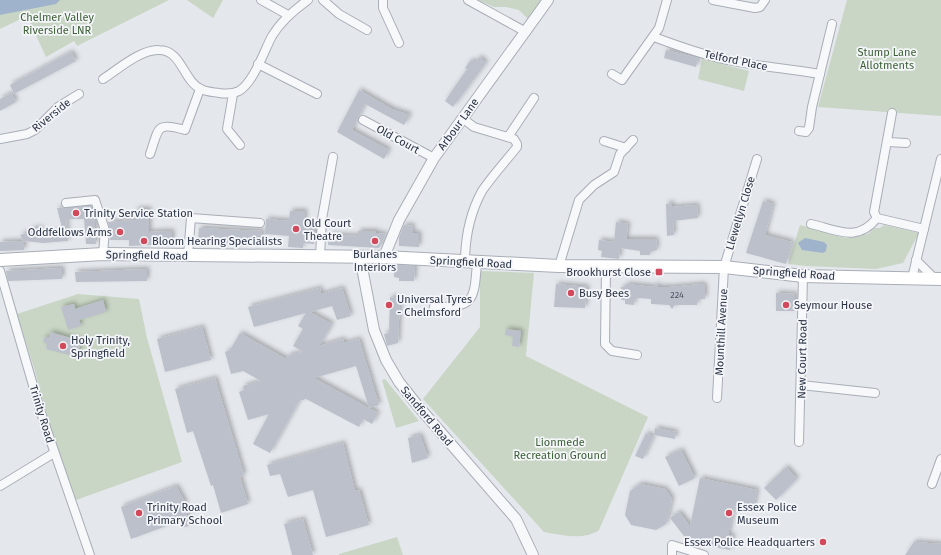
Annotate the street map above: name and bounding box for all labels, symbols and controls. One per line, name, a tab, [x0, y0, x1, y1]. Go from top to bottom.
park label: Chelmer Valley Riverside LNR	[20, 11, 94, 37]
park label: Stump Lane Allotments	[857, 46, 917, 72]
street label: Telford Place	[703, 47, 769, 74]
street label: Riverside	[29, 96, 73, 135]
street label: Arbour Lane	[435, 96, 482, 153]
street label: Old Court	[374, 122, 422, 157]
street label: Llewellyn Close	[723, 175, 758, 252]
place label: Trinity Service Station	[84, 207, 193, 220]
marker: Trinity Service Station	[71, 208, 81, 218]
place label: Old Court Theatre	[304, 217, 351, 243]
marker: Old Court Theatre	[291, 224, 301, 234]
place label: Oddfellows Arms	[28, 226, 112, 239]
marker: Oddfellows Arms	[115, 227, 125, 237]
place label: Bloom Hearing Specialists	[152, 235, 282, 248]
marker: Bloom Hearing Specialists	[139, 236, 149, 246]
marker: Burlanes Interiors	[370, 236, 380, 246]
street label: Springfield Road	[106, 248, 188, 263]
place label: Burlanes Interiors	[353, 248, 397, 274]
street label: Springfield Road	[429, 254, 512, 271]
street label: Springfield Road	[752, 264, 836, 283]
place label: Brookhurst Close	[566, 266, 651, 279]
marker: Brookhurst Close	[654, 267, 664, 277]
place label: Busy Bees	[579, 287, 629, 300]
marker: Busy Bees	[566, 288, 576, 298]
street label: Mounthill Avenue	[713, 288, 730, 376]
house number: 224	[670, 290, 684, 300]
place label: Universal Tyres - Chelmsford	[397, 293, 472, 319]
place label: Seymour House	[794, 299, 872, 312]
marker: Universal Tyres - Chelmsford	[384, 300, 394, 310]
marker: Seymour House	[781, 300, 791, 310]
street label: New Court Road	[795, 319, 810, 399]
place label: Holy Trinity, Springfield	[71, 334, 130, 360]
marker: Holy Trinity, Springfield	[58, 341, 68, 351]
street label: Trinity Road	[27, 384, 56, 445]
street label: Sandford Road	[398, 384, 455, 449]
park label: Lionmede Recreation Ground	[513, 436, 607, 462]
place label: Trinity Road Primary School	[147, 501, 222, 527]
place label: Essex Police Museum	[737, 501, 797, 527]
marker: Trinity Road Primary School	[134, 508, 144, 518]
marker: Essex Police Museum	[724, 508, 734, 518]
place label: Essex Police Headquarters	[684, 536, 815, 549]
marker: Essex Police Headquarters	[818, 537, 828, 547]

